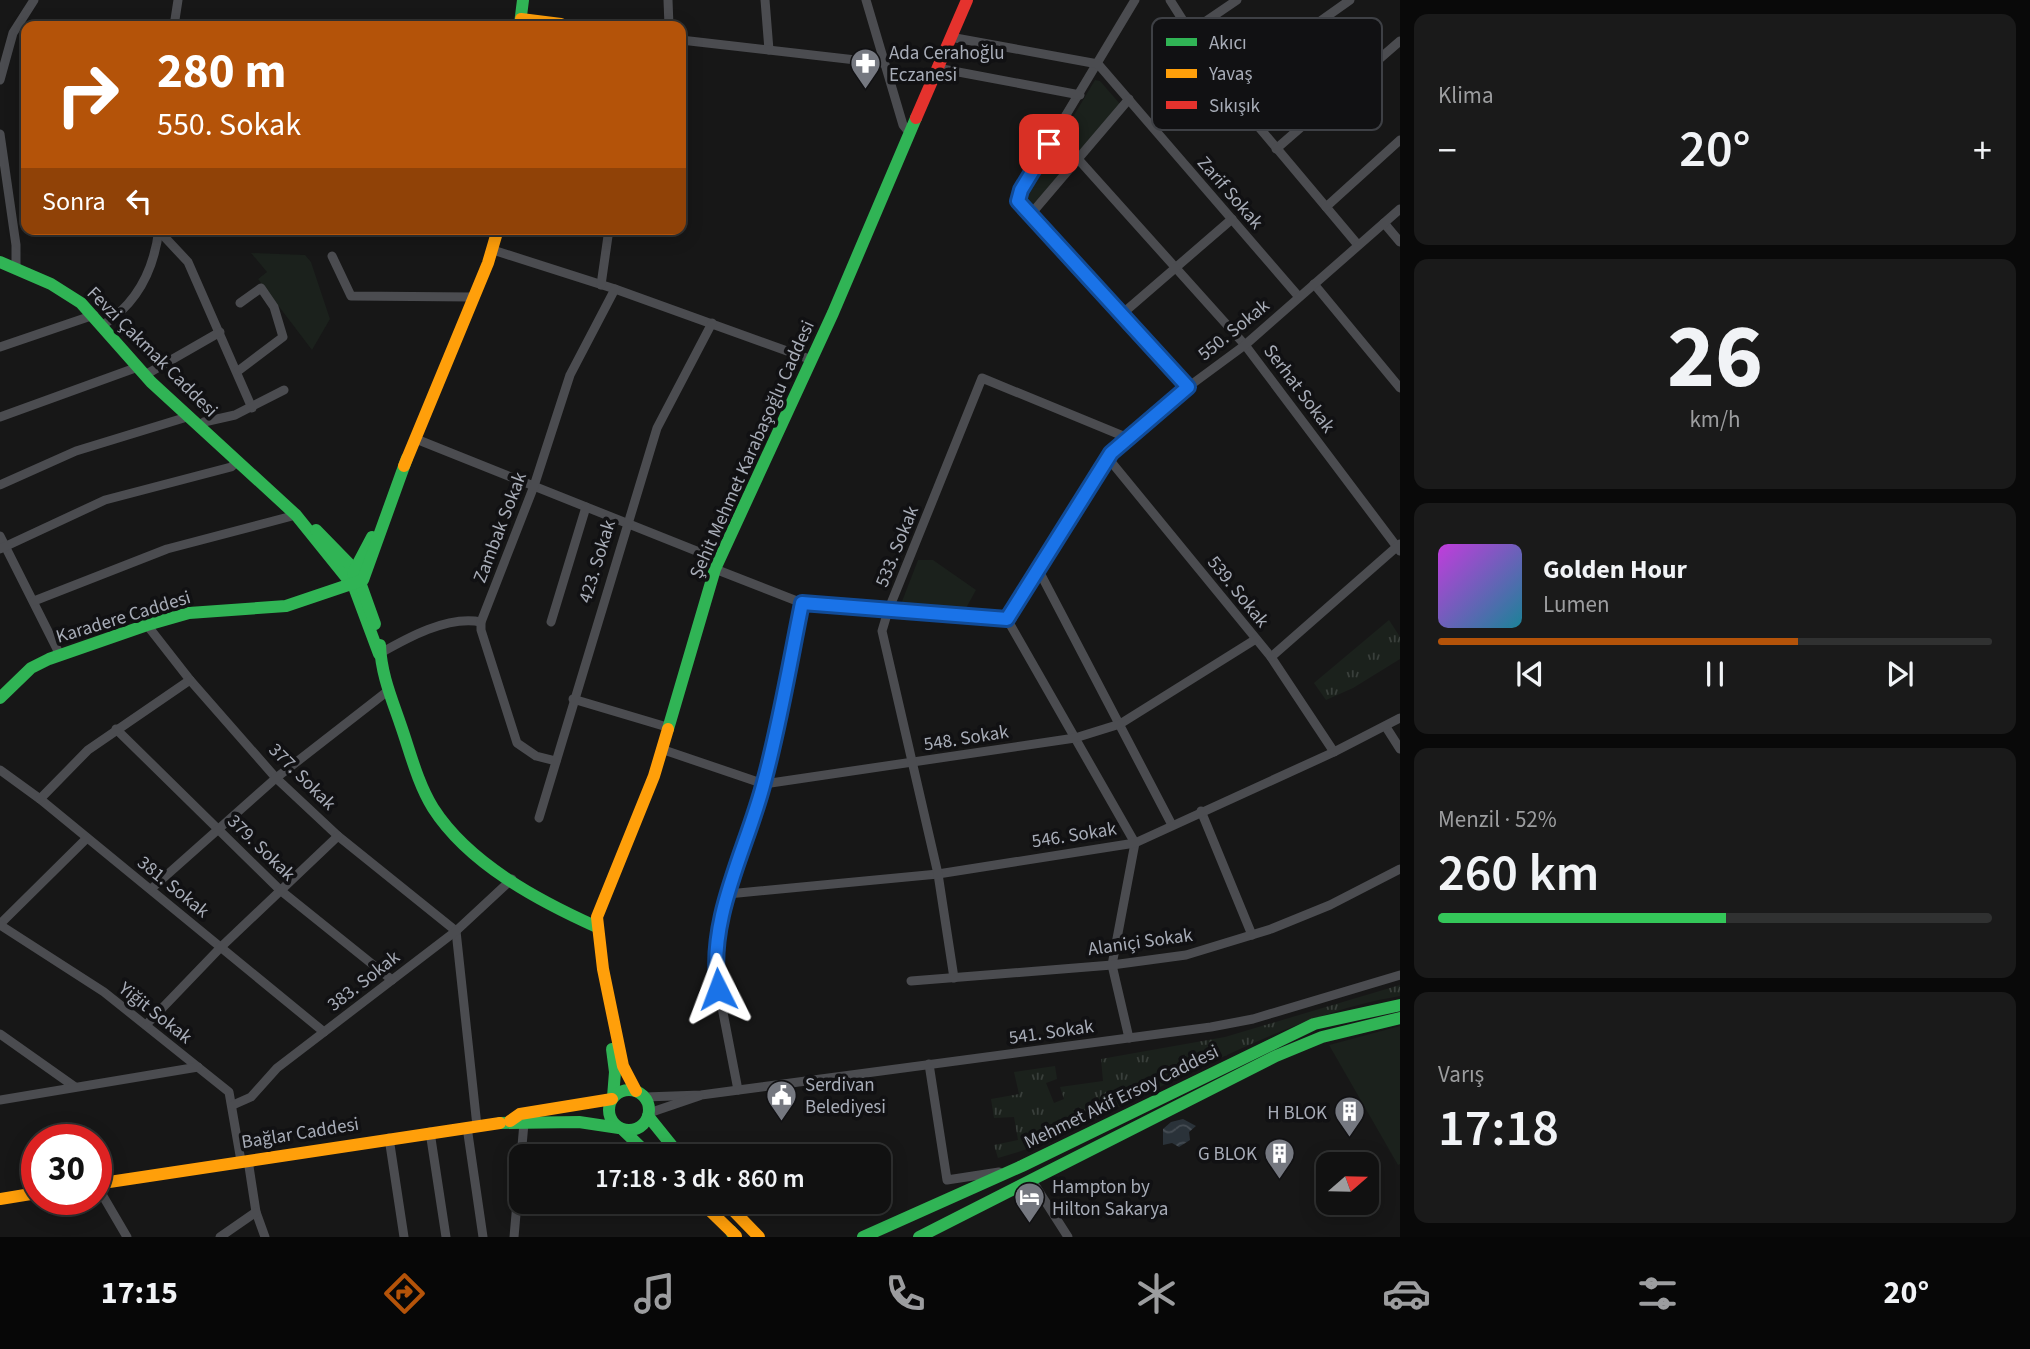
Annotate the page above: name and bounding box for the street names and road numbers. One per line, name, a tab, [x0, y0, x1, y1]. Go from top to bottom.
street label: Zarif Sokak	[1191, 151, 1270, 236]
street label: Fevzi Çakmak Caddesi	[80, 280, 224, 424]
street label: 550. Sokak	[1192, 292, 1276, 368]
street label: Şehit Mehmet Karabaşoğlu Caddesi	[683, 316, 822, 583]
street label: Serhat Sokak	[1257, 339, 1341, 439]
street label: Zambak Sokak	[467, 468, 534, 587]
street label: 533. Sokak	[869, 501, 926, 591]
street label: 423. Sokak	[572, 516, 623, 606]
street label: 539. Sokak	[1200, 550, 1276, 634]
street label: Karadere Caddesi	[53, 584, 194, 651]
street label: 548. Sokak	[922, 718, 1011, 759]
street label: 377. Sokak	[262, 737, 342, 817]
street label: 379. Sokak	[221, 809, 302, 888]
street label: 546. Sokak	[1030, 815, 1119, 856]
street label: 381. Sokak	[131, 850, 215, 925]
street label: Alaniçi Sokak	[1086, 922, 1195, 963]
street label: 383. Sokak	[322, 944, 406, 1018]
street label: Yiğit Sokak	[112, 975, 198, 1051]
street label: 541. Sokak	[1007, 1013, 1096, 1052]
street label: Mehmet Akif Ersoy Caddesi	[1020, 1038, 1224, 1156]
street label: Bağlar Caddesi	[239, 1111, 361, 1156]

